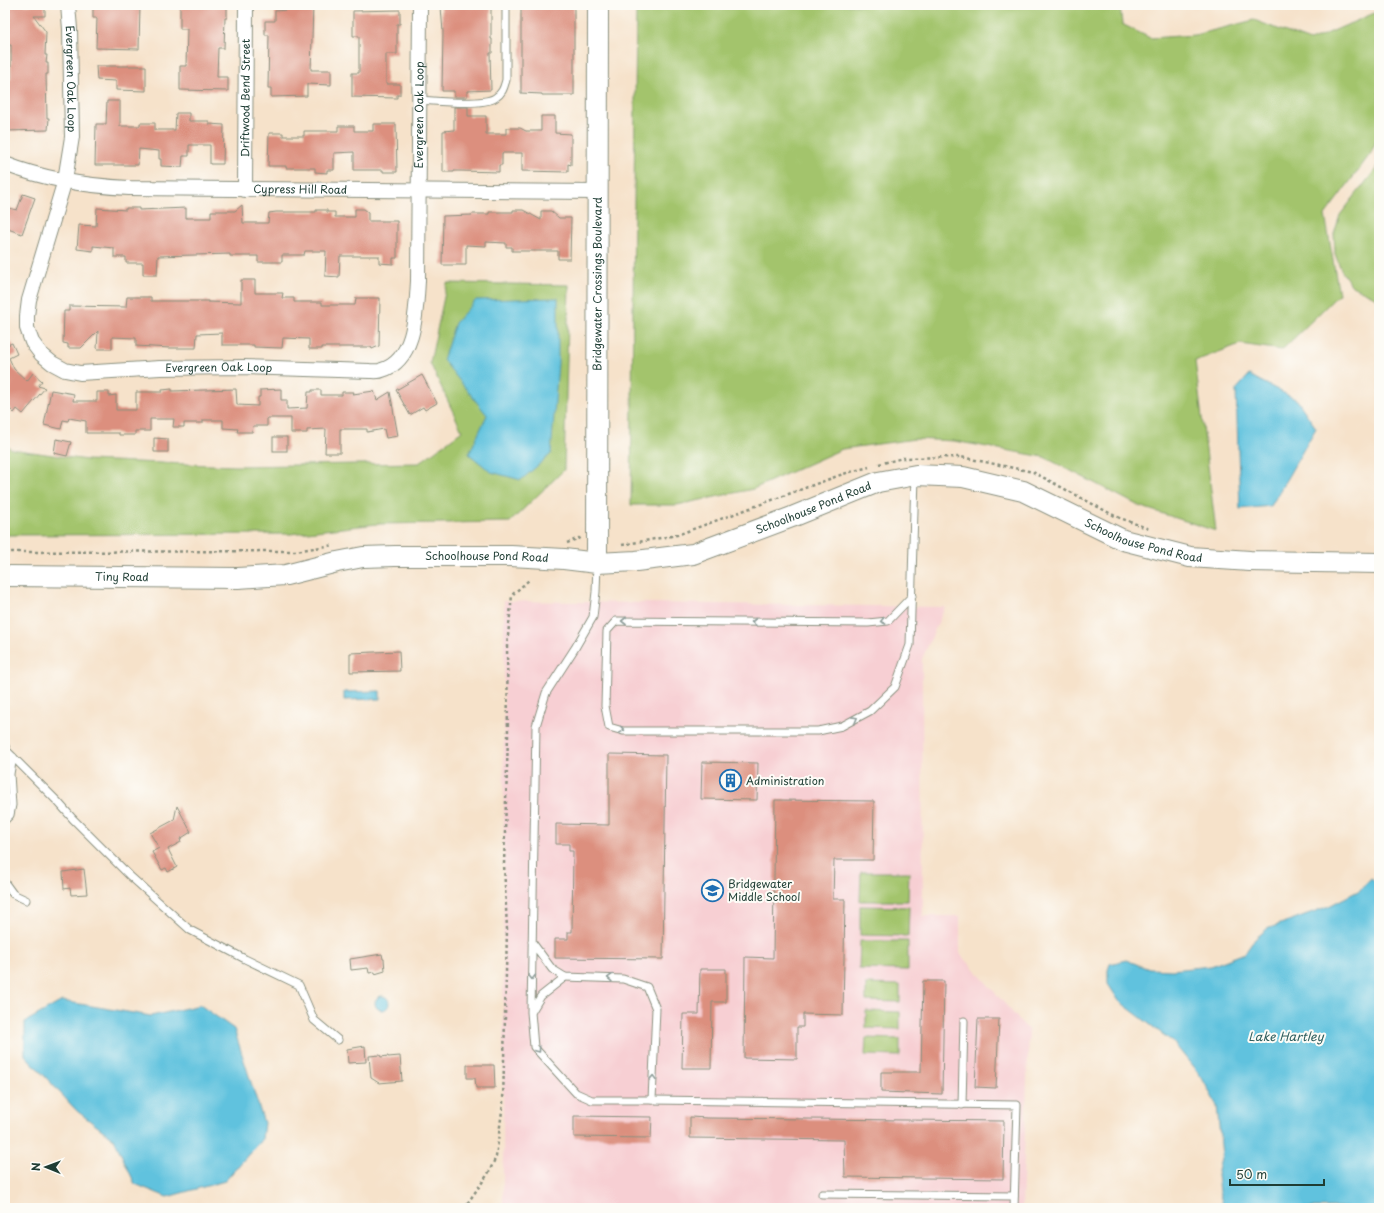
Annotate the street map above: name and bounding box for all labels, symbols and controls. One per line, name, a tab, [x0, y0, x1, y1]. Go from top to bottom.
street label: Evergreen Oak Loop	[62, 25, 81, 133]
street label: Driftwood Bend Street	[236, 38, 254, 157]
street label: Evergreen Oak Loop	[410, 61, 428, 168]
street label: Cypress Hill Road	[253, 180, 347, 198]
street label: Bridgewater Crossings Boulevard	[588, 197, 606, 371]
street label: Evergreen Oak Loop	[165, 358, 273, 376]
street label: Schoolhouse Pond Road	[753, 477, 874, 538]
street label: Schoolhouse Pond Road	[1082, 513, 1203, 566]
street label: Schoolhouse Pond Road	[425, 547, 549, 566]
street label: Tiny Road	[95, 568, 149, 585]
one-way arrow	[880, 616, 887, 624]
one-way arrow	[621, 617, 627, 626]
one-way arrow	[751, 618, 757, 626]
one-way arrow	[851, 717, 858, 724]
one-way arrow	[619, 725, 625, 733]
building icon: Administration	[717, 768, 743, 794]
place label: Administration	[746, 772, 824, 789]
place label: Bridgewater Middle School	[728, 875, 800, 905]
school or university icon: Bridgewater Middle School	[700, 877, 726, 903]
one-way arrow	[528, 974, 536, 980]
one-way arrow	[607, 974, 613, 983]
water label: Lake Hartley	[1248, 1027, 1325, 1045]
one-way arrow	[533, 1045, 540, 1052]
one-way arrow	[649, 1075, 657, 1081]
north arrow	[26, 1147, 66, 1187]
scale bar	[1230, 1161, 1324, 1187]
text: N	[27, 1162, 44, 1171]
text: 50 m	[1236, 1165, 1267, 1183]

